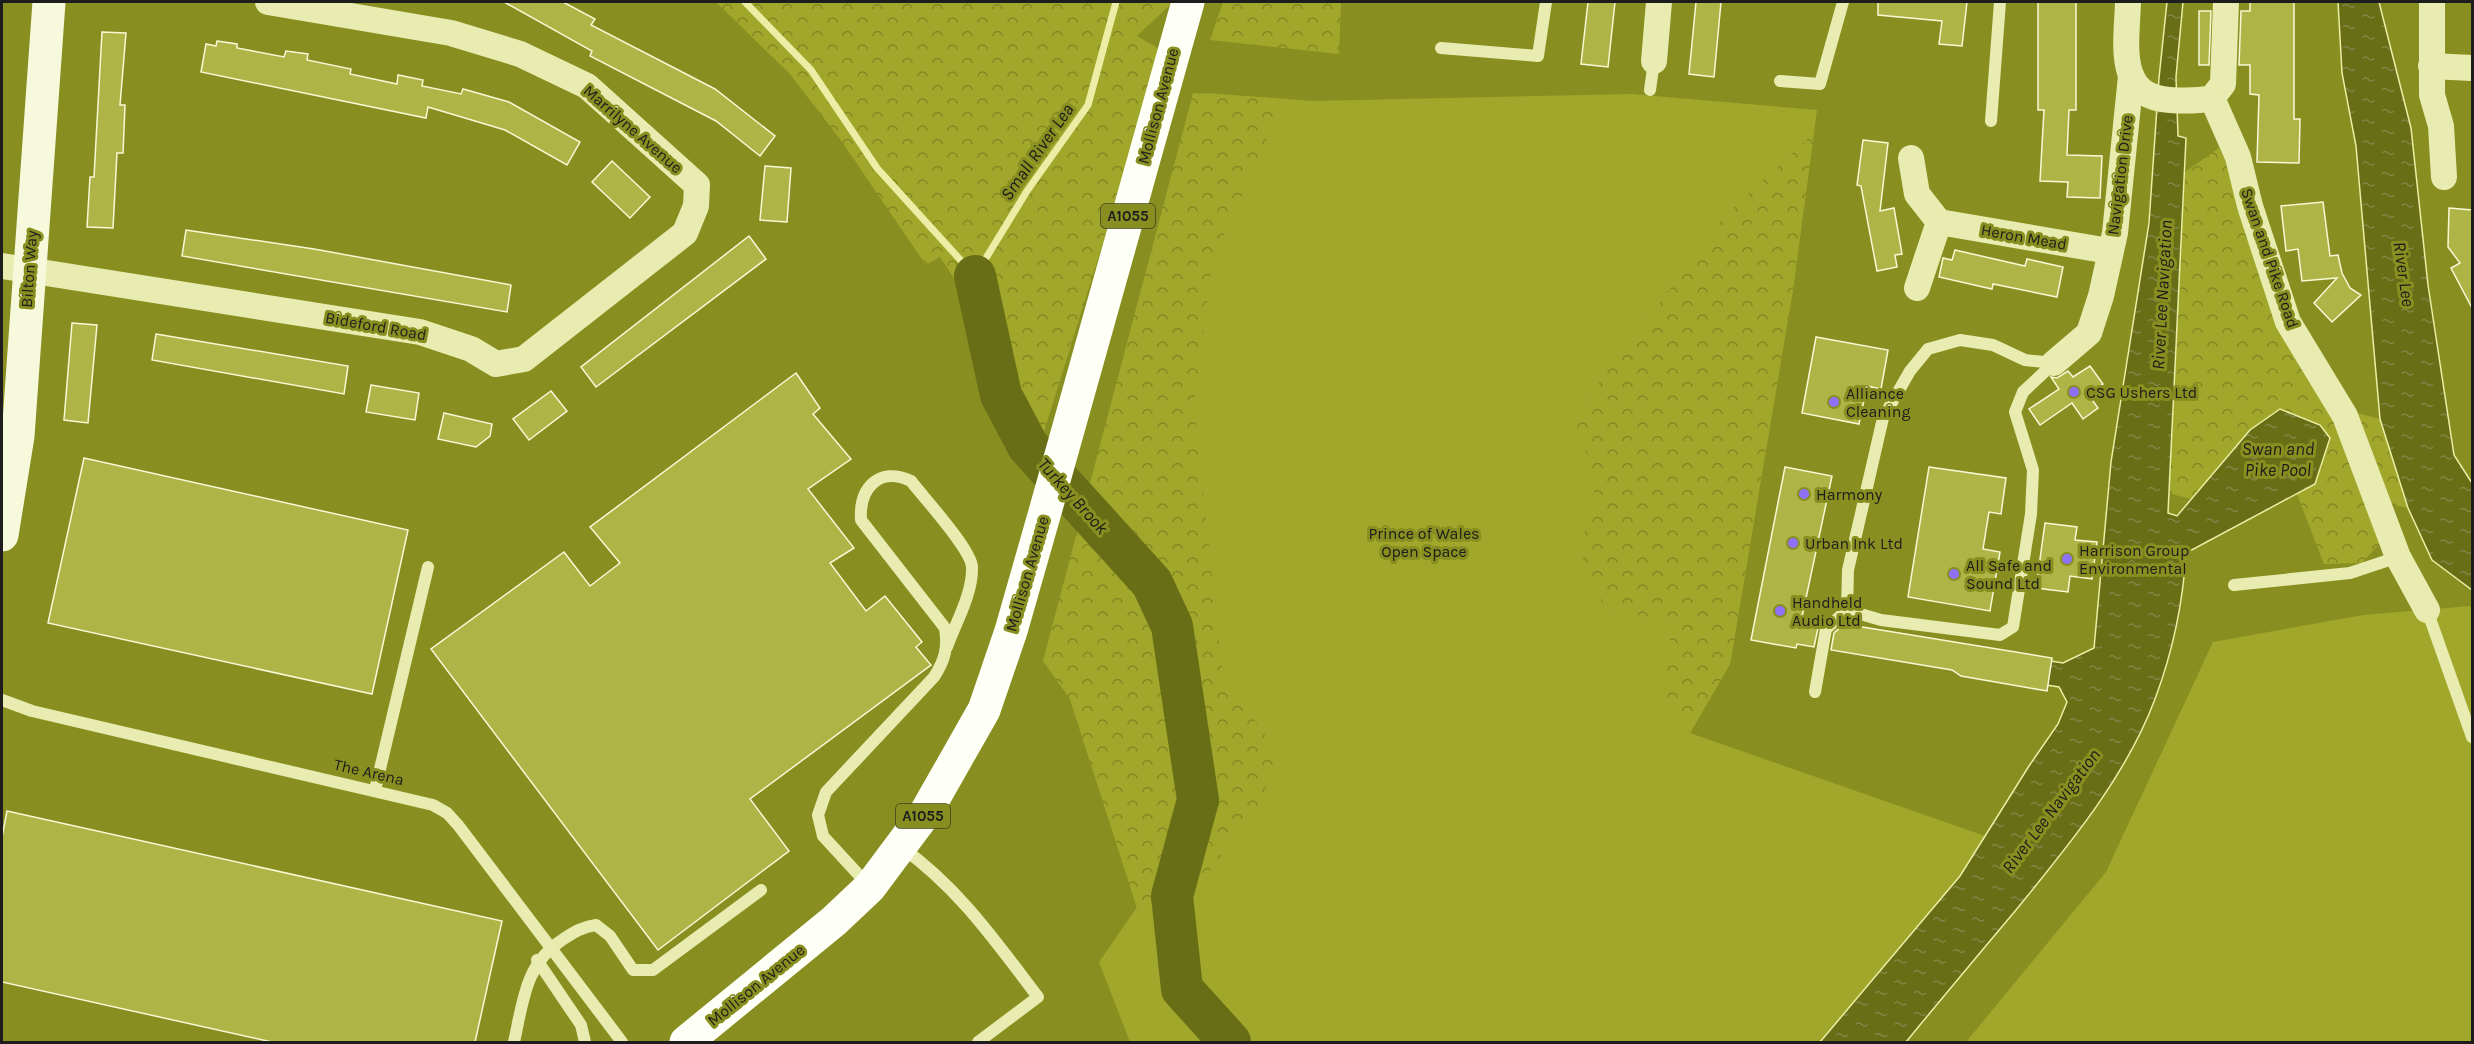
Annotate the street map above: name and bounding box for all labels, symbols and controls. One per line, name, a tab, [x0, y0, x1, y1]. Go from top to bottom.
street label: Mollison Avenue	[1133, 46, 1183, 166]
street label: Marrilyne Avenue	[580, 81, 686, 177]
water label: Small River Lea	[996, 99, 1078, 205]
street label: Navigation Drive	[2103, 114, 2137, 236]
street label: Swan and Pike Road	[2237, 186, 2303, 330]
road number: A1055	[1101, 204, 1155, 228]
water label: River Lee Navigation	[2147, 219, 2177, 371]
street label: Heron Mead	[1980, 220, 2068, 254]
street label: Bilton Way	[17, 229, 41, 308]
water label: River Lee	[2389, 240, 2419, 308]
street label: Bideford Road	[324, 308, 428, 344]
place label: CSG Ushers Ltd	[2086, 383, 2197, 402]
place label: Alliance Cleaning	[1846, 384, 1910, 421]
marker: CSG Ushers Ltd	[2067, 385, 2081, 399]
marker: Alliance Cleaning	[1827, 395, 1841, 409]
water label: Swan and Pike Pool	[2242, 438, 2315, 481]
water label: Turkey Brook	[1033, 453, 1114, 539]
place label: Harmony	[1816, 485, 1883, 504]
marker: Harmony	[1797, 487, 1811, 501]
street label: Mollison Avenue	[1001, 514, 1053, 634]
park label: Prince of Wales Open Space	[1368, 524, 1480, 561]
place label: Urban Ink Ltd	[1805, 534, 1903, 553]
marker: Urban Ink Ltd	[1786, 536, 1800, 550]
place label: Harrison Group Environmental	[2079, 541, 2189, 578]
marker: Harrison Group Environmental	[2060, 552, 2074, 566]
place label: All Safe and Sound Ltd	[1966, 556, 2052, 593]
marker: All Safe and Sound Ltd	[1947, 567, 1961, 581]
place label: Handheld Audio Ltd	[1792, 593, 1862, 630]
marker: Handheld Audio Ltd	[1773, 604, 1787, 618]
water label: River Lee Navigation	[1997, 744, 2105, 878]
street label: The Arena	[332, 755, 406, 789]
road number: A1055	[896, 804, 950, 828]
street label: Mollison Avenue	[704, 940, 808, 1030]

